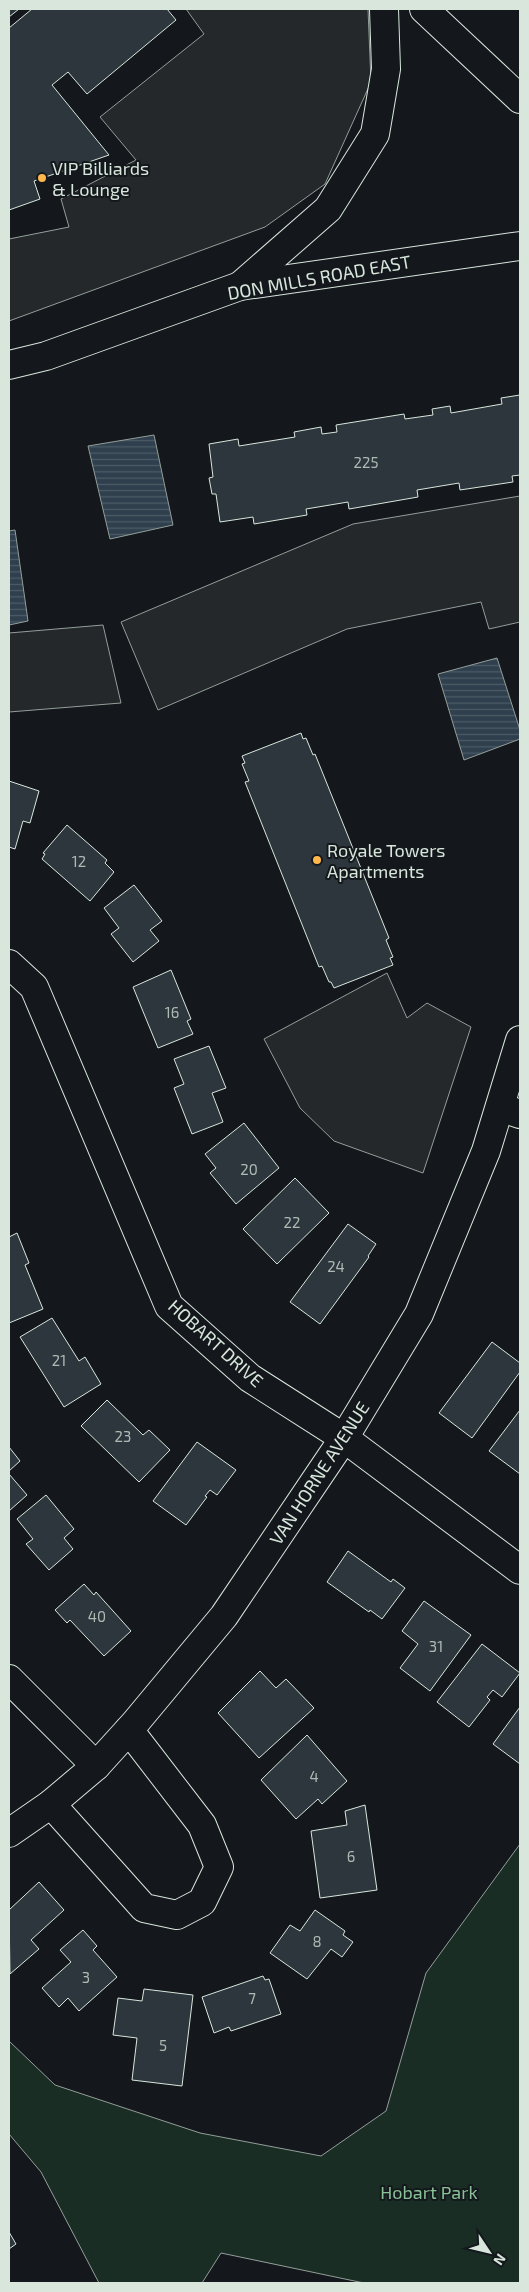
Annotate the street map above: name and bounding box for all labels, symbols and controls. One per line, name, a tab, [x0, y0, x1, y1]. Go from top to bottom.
place label: VIP Billiards & Lounge	[52, 157, 149, 200]
marker: VIP Billiards & Lounge	[36, 172, 48, 184]
street label: DON MILLS ROAD EAST	[226, 250, 413, 304]
house number: 225	[354, 453, 378, 471]
place label: Royale Towers Apartments	[327, 839, 446, 882]
house number: 12	[72, 852, 86, 870]
marker: Royale Towers Apartments	[311, 854, 323, 866]
house number: 16	[165, 1003, 179, 1021]
house number: 20	[240, 1160, 258, 1178]
house number: 22	[284, 1213, 300, 1231]
house number: 24	[327, 1257, 345, 1275]
street label: HOBART DRIVE	[164, 1295, 268, 1391]
house number: 21	[52, 1351, 66, 1369]
street label: VAN HORNE AVENUE	[265, 1397, 373, 1549]
house number: 23	[115, 1427, 131, 1445]
house number: 40	[88, 1607, 106, 1625]
house number: 31	[429, 1637, 443, 1655]
house number: 4	[309, 1767, 319, 1785]
house number: 6	[347, 1847, 355, 1865]
house number: 8	[312, 1932, 322, 1950]
house number: 3	[82, 1968, 90, 1986]
house number: 7	[248, 1989, 256, 2007]
house number: 5	[159, 2036, 167, 2054]
park label: Hobart Park	[380, 2181, 478, 2203]
north arrow	[464, 2227, 514, 2277]
text: N	[490, 2251, 510, 2269]

